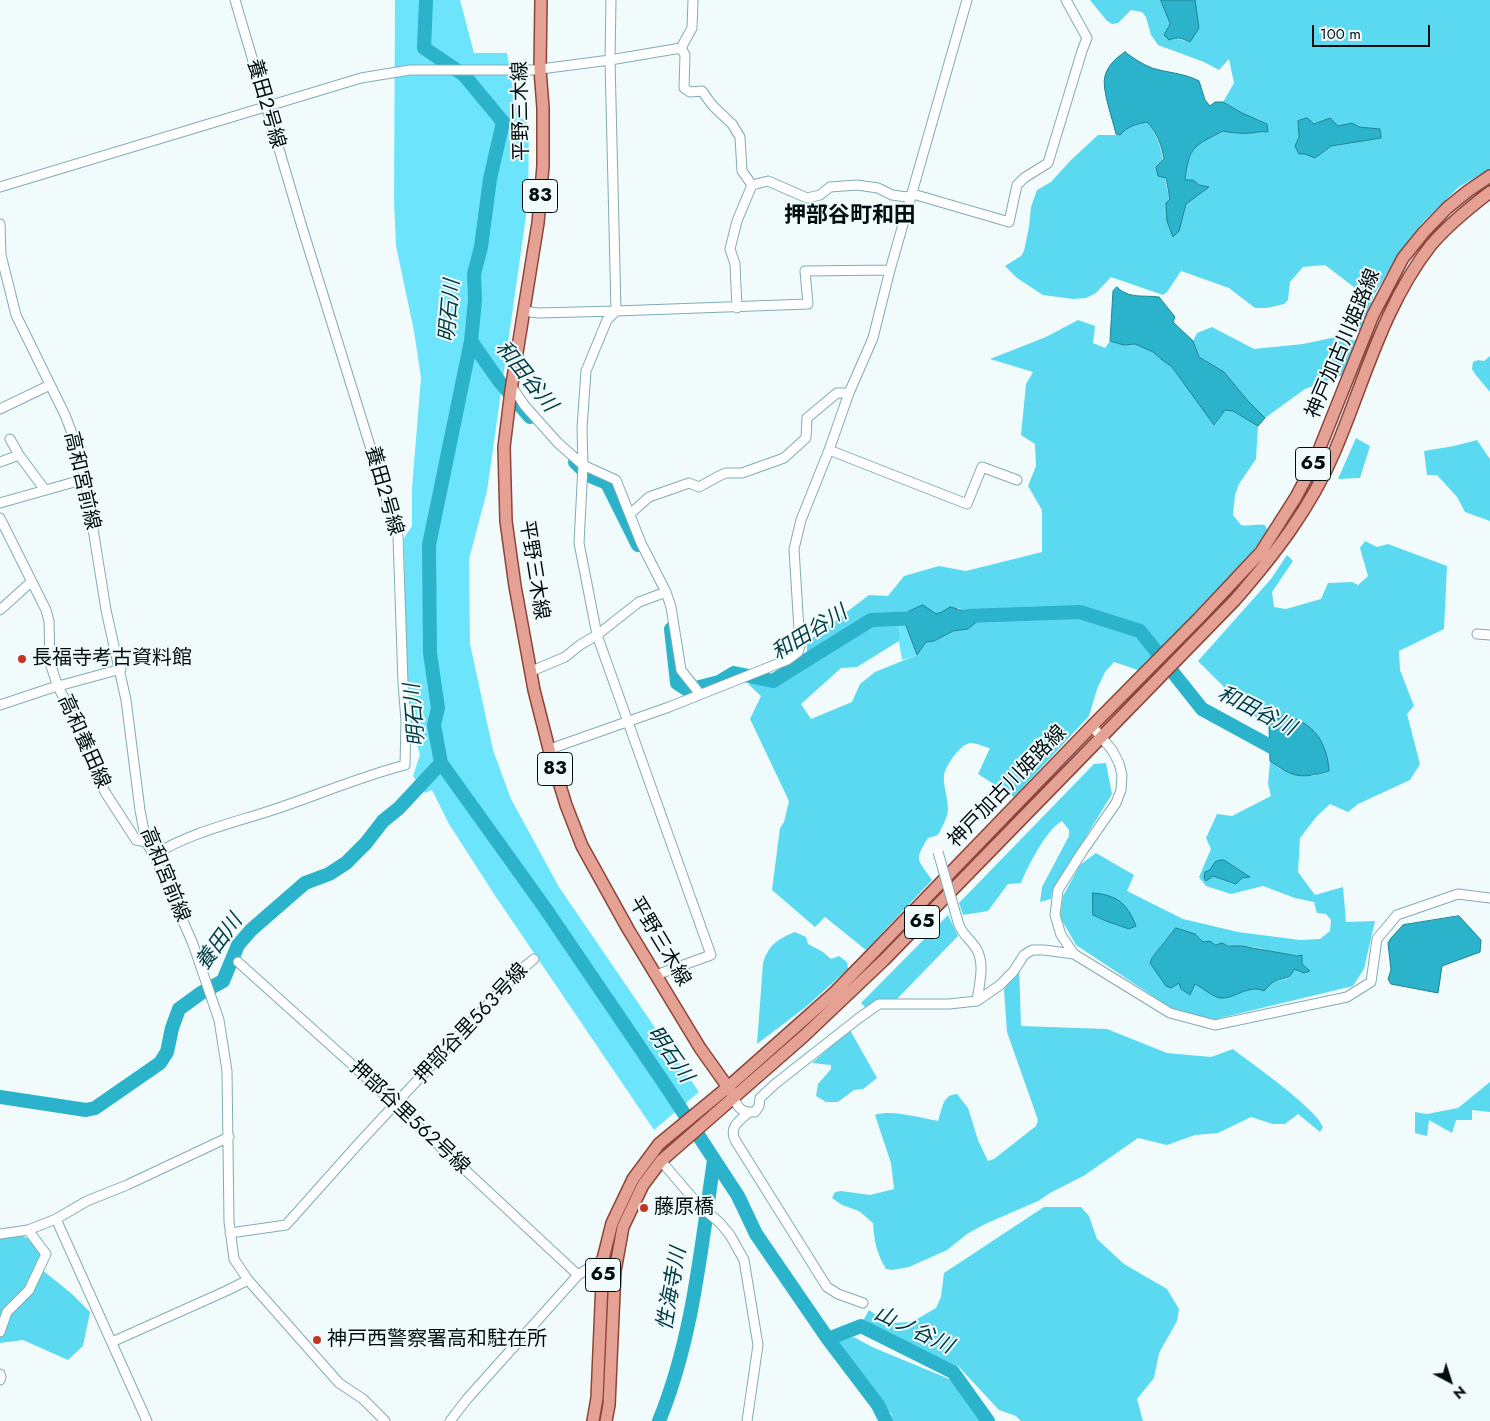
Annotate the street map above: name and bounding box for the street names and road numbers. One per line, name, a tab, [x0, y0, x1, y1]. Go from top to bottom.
street label: 養田２号線	[241, 57, 289, 151]
street label: 平野三木線	[509, 61, 535, 161]
road number: 83	[522, 180, 558, 212]
street label: 神戸加古川姫路線	[1302, 266, 1386, 422]
street label: 高和宮前線	[58, 430, 104, 532]
street label: 養田２号線	[359, 444, 407, 538]
road number: 65	[1296, 448, 1330, 480]
street label: 平野三木線	[513, 519, 553, 621]
street label: 高和養田線	[52, 691, 114, 793]
street label: 神戸加古川姫路線	[944, 721, 1072, 853]
road number: 83	[538, 752, 572, 786]
street label: 高和宮前線	[134, 824, 194, 926]
street label: 平野三木線	[623, 893, 695, 991]
road number: 65	[904, 906, 940, 939]
street label: 押部谷里５６３号線	[410, 959, 534, 1089]
street label: 押部谷里５６２号線	[344, 1056, 474, 1180]
road number: 65	[586, 1258, 620, 1292]

